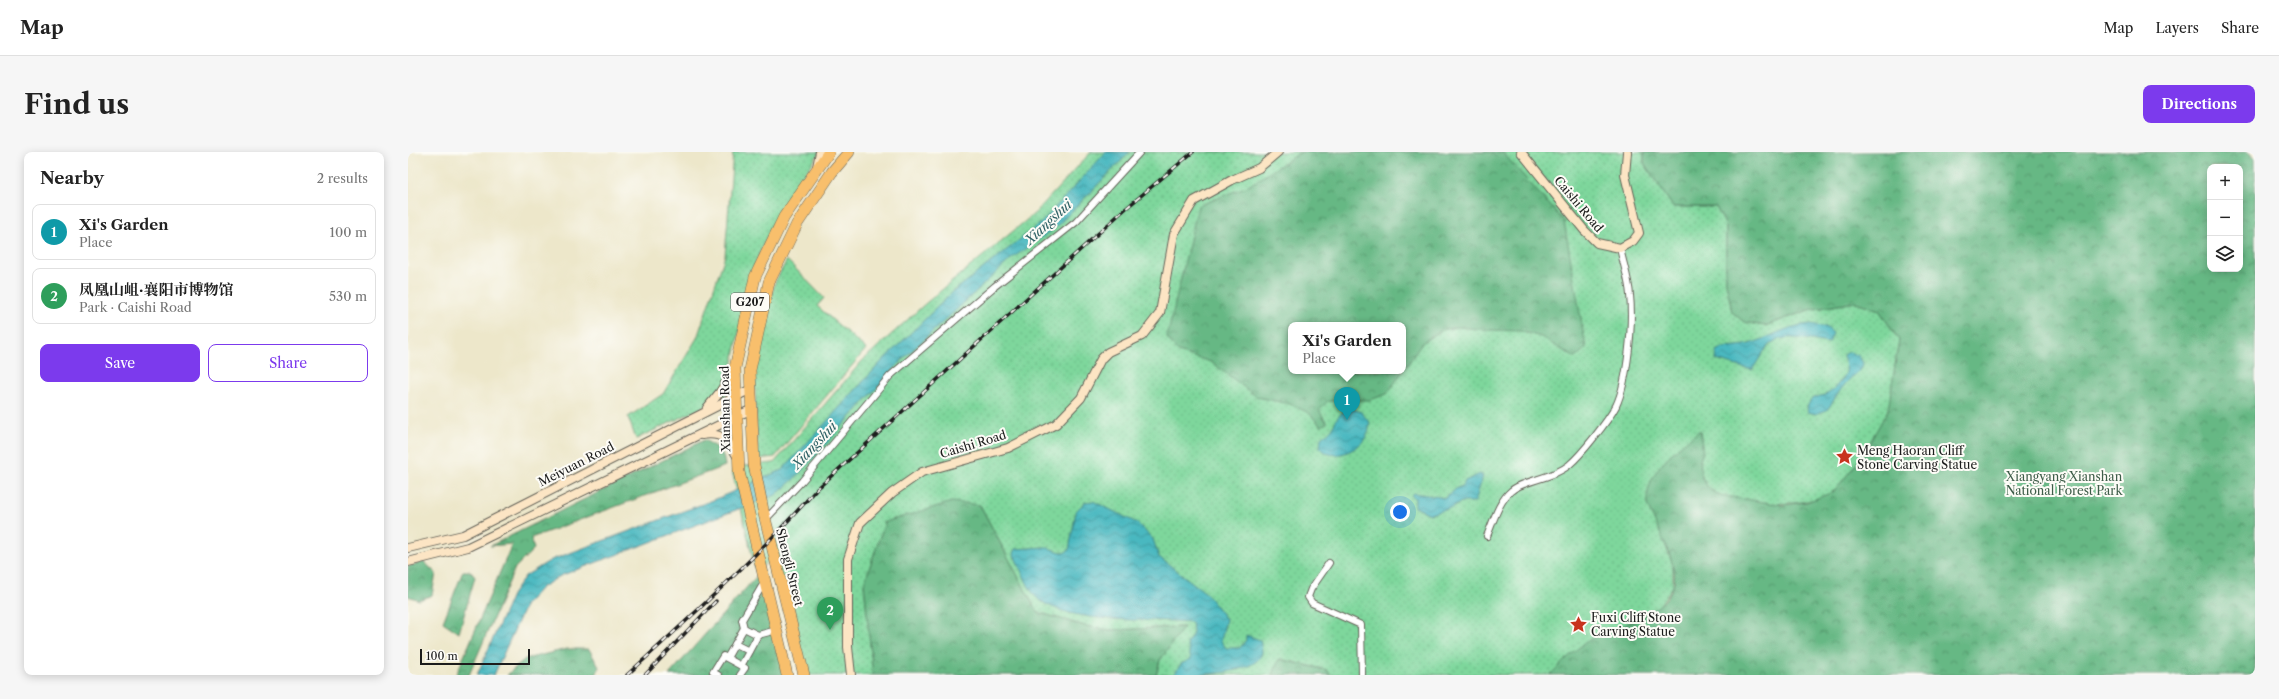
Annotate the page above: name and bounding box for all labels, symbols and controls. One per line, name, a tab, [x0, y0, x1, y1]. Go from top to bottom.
text: Map	[20, 16, 64, 39]
text: Map	[2103, 19, 2133, 37]
text: Layers	[2155, 19, 2199, 37]
text: Share	[2221, 19, 2259, 37]
button: Directions	[2143, 85, 2255, 123]
text: Find us	[24, 87, 129, 121]
map controls	[2207, 164, 2243, 272]
button: +	[2207, 164, 2243, 200]
text: Nearby	[40, 168, 104, 188]
text: 2 results	[317, 170, 368, 186]
street label: Caishi Road	[1551, 173, 1607, 236]
water label: Xiangshui	[1020, 196, 1076, 249]
button: −	[2207, 200, 2243, 236]
text: Xi's Garden	[79, 215, 168, 234]
text: 1	[51, 224, 57, 240]
text: 100 m	[329, 224, 367, 240]
text: Place	[79, 234, 112, 250]
button: layers	[2207, 236, 2243, 272]
text: 凤凰山岨·襄阳市博物馆	[79, 280, 233, 299]
text: 2	[50, 288, 58, 304]
text: 530 m	[329, 288, 367, 304]
road number: G207	[731, 293, 769, 311]
text: Park · Caishi Road	[79, 299, 192, 315]
popup	[1288, 322, 1406, 374]
text: Xi's Garden	[1302, 331, 1392, 350]
button: Save	[40, 344, 200, 382]
button: Share	[208, 344, 368, 382]
text: Place	[1302, 350, 1336, 366]
street label: Xianshan Road	[717, 365, 733, 453]
pin: 1	[1334, 387, 1360, 420]
water label: Xiangshui	[787, 417, 840, 473]
street label: Caishi Road	[938, 427, 1009, 461]
street label: Meiyuan Road	[536, 438, 617, 489]
place label: Meng Haoran Cliff Stone Carving Statue	[1857, 443, 1977, 472]
place icon: Meng Haoran Cliff Stone Carving Statue	[1834, 447, 1854, 467]
park label: Xiangyang Xianshan National Forest Park	[2005, 469, 2123, 498]
your location	[1390, 502, 1410, 522]
street label: Shengli Street	[773, 527, 807, 608]
pin: 2	[817, 597, 843, 630]
place label: Fuxi Cliff Stone Carving Statue	[1591, 610, 1681, 639]
place icon: Fuxi Cliff Stone Carving Statue	[1568, 614, 1588, 634]
scale bar	[420, 647, 530, 666]
text: 100 m	[426, 649, 458, 663]

